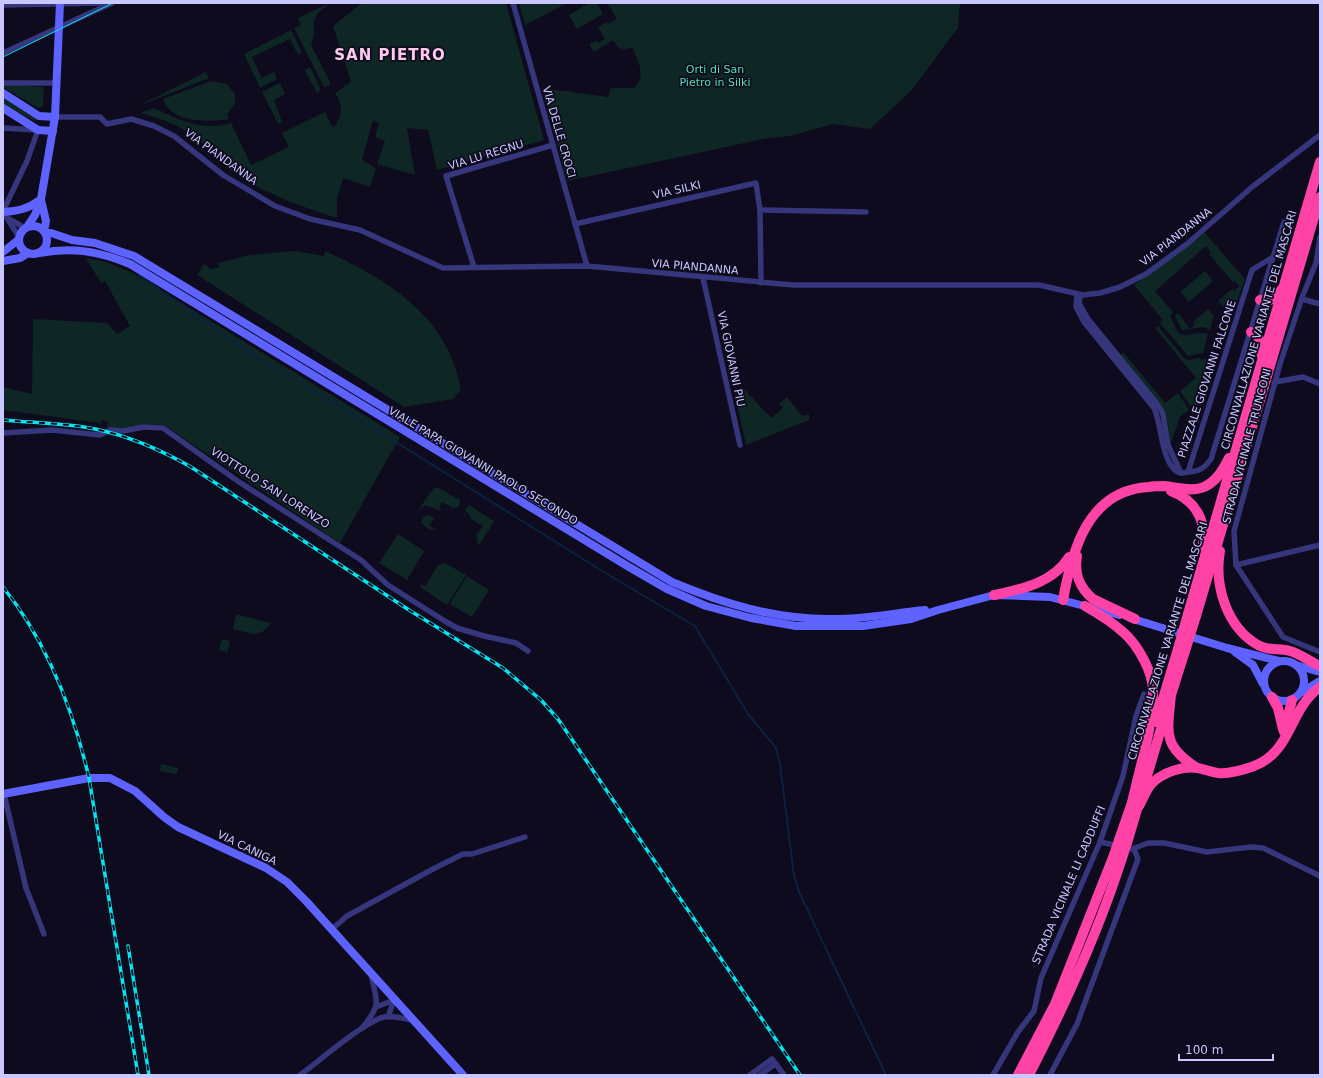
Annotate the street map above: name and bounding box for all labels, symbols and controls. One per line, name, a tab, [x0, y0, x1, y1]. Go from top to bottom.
district label: SAN PIETRO	[334, 46, 446, 64]
park label: Orti di San Pietro in Silki	[679, 63, 751, 89]
street label: VIA DELLE CROCI	[540, 85, 578, 179]
street label: VIA PIANDANNA	[182, 126, 260, 188]
street label: VIA LU REGNU	[447, 137, 525, 173]
street label: VIA SILKI	[652, 178, 702, 202]
street label: VIA PIANDANNA	[1138, 205, 1215, 269]
street label: CIRCONVALLAZIONE VARIANTE DEL MASCARI	[1219, 209, 1299, 451]
street label: VIA PIANDANNA	[651, 257, 739, 277]
street label: PIAZZALE GIOVANNI FALCONE	[1175, 299, 1239, 459]
street label: VIA GIOVANNI PIU	[715, 310, 747, 408]
street label: STRADA VICINALE TRUNCONI	[1220, 367, 1274, 525]
street label: VIALE PAPA GIOVANNI PAOLO SECONDO	[386, 404, 580, 528]
street label: VIOTTOLO SAN LORENZO	[208, 445, 332, 532]
street label: CIRCONVALLAZIONE VARIANTE DEL MASCARI	[1125, 520, 1211, 762]
street label: STRADA VICINALE LI CADDUFFI	[1030, 804, 1108, 966]
street label: VIA CANIGA	[215, 828, 279, 868]
scale bar	[1179, 1036, 1273, 1062]
text: 100 m	[1185, 1043, 1223, 1057]

